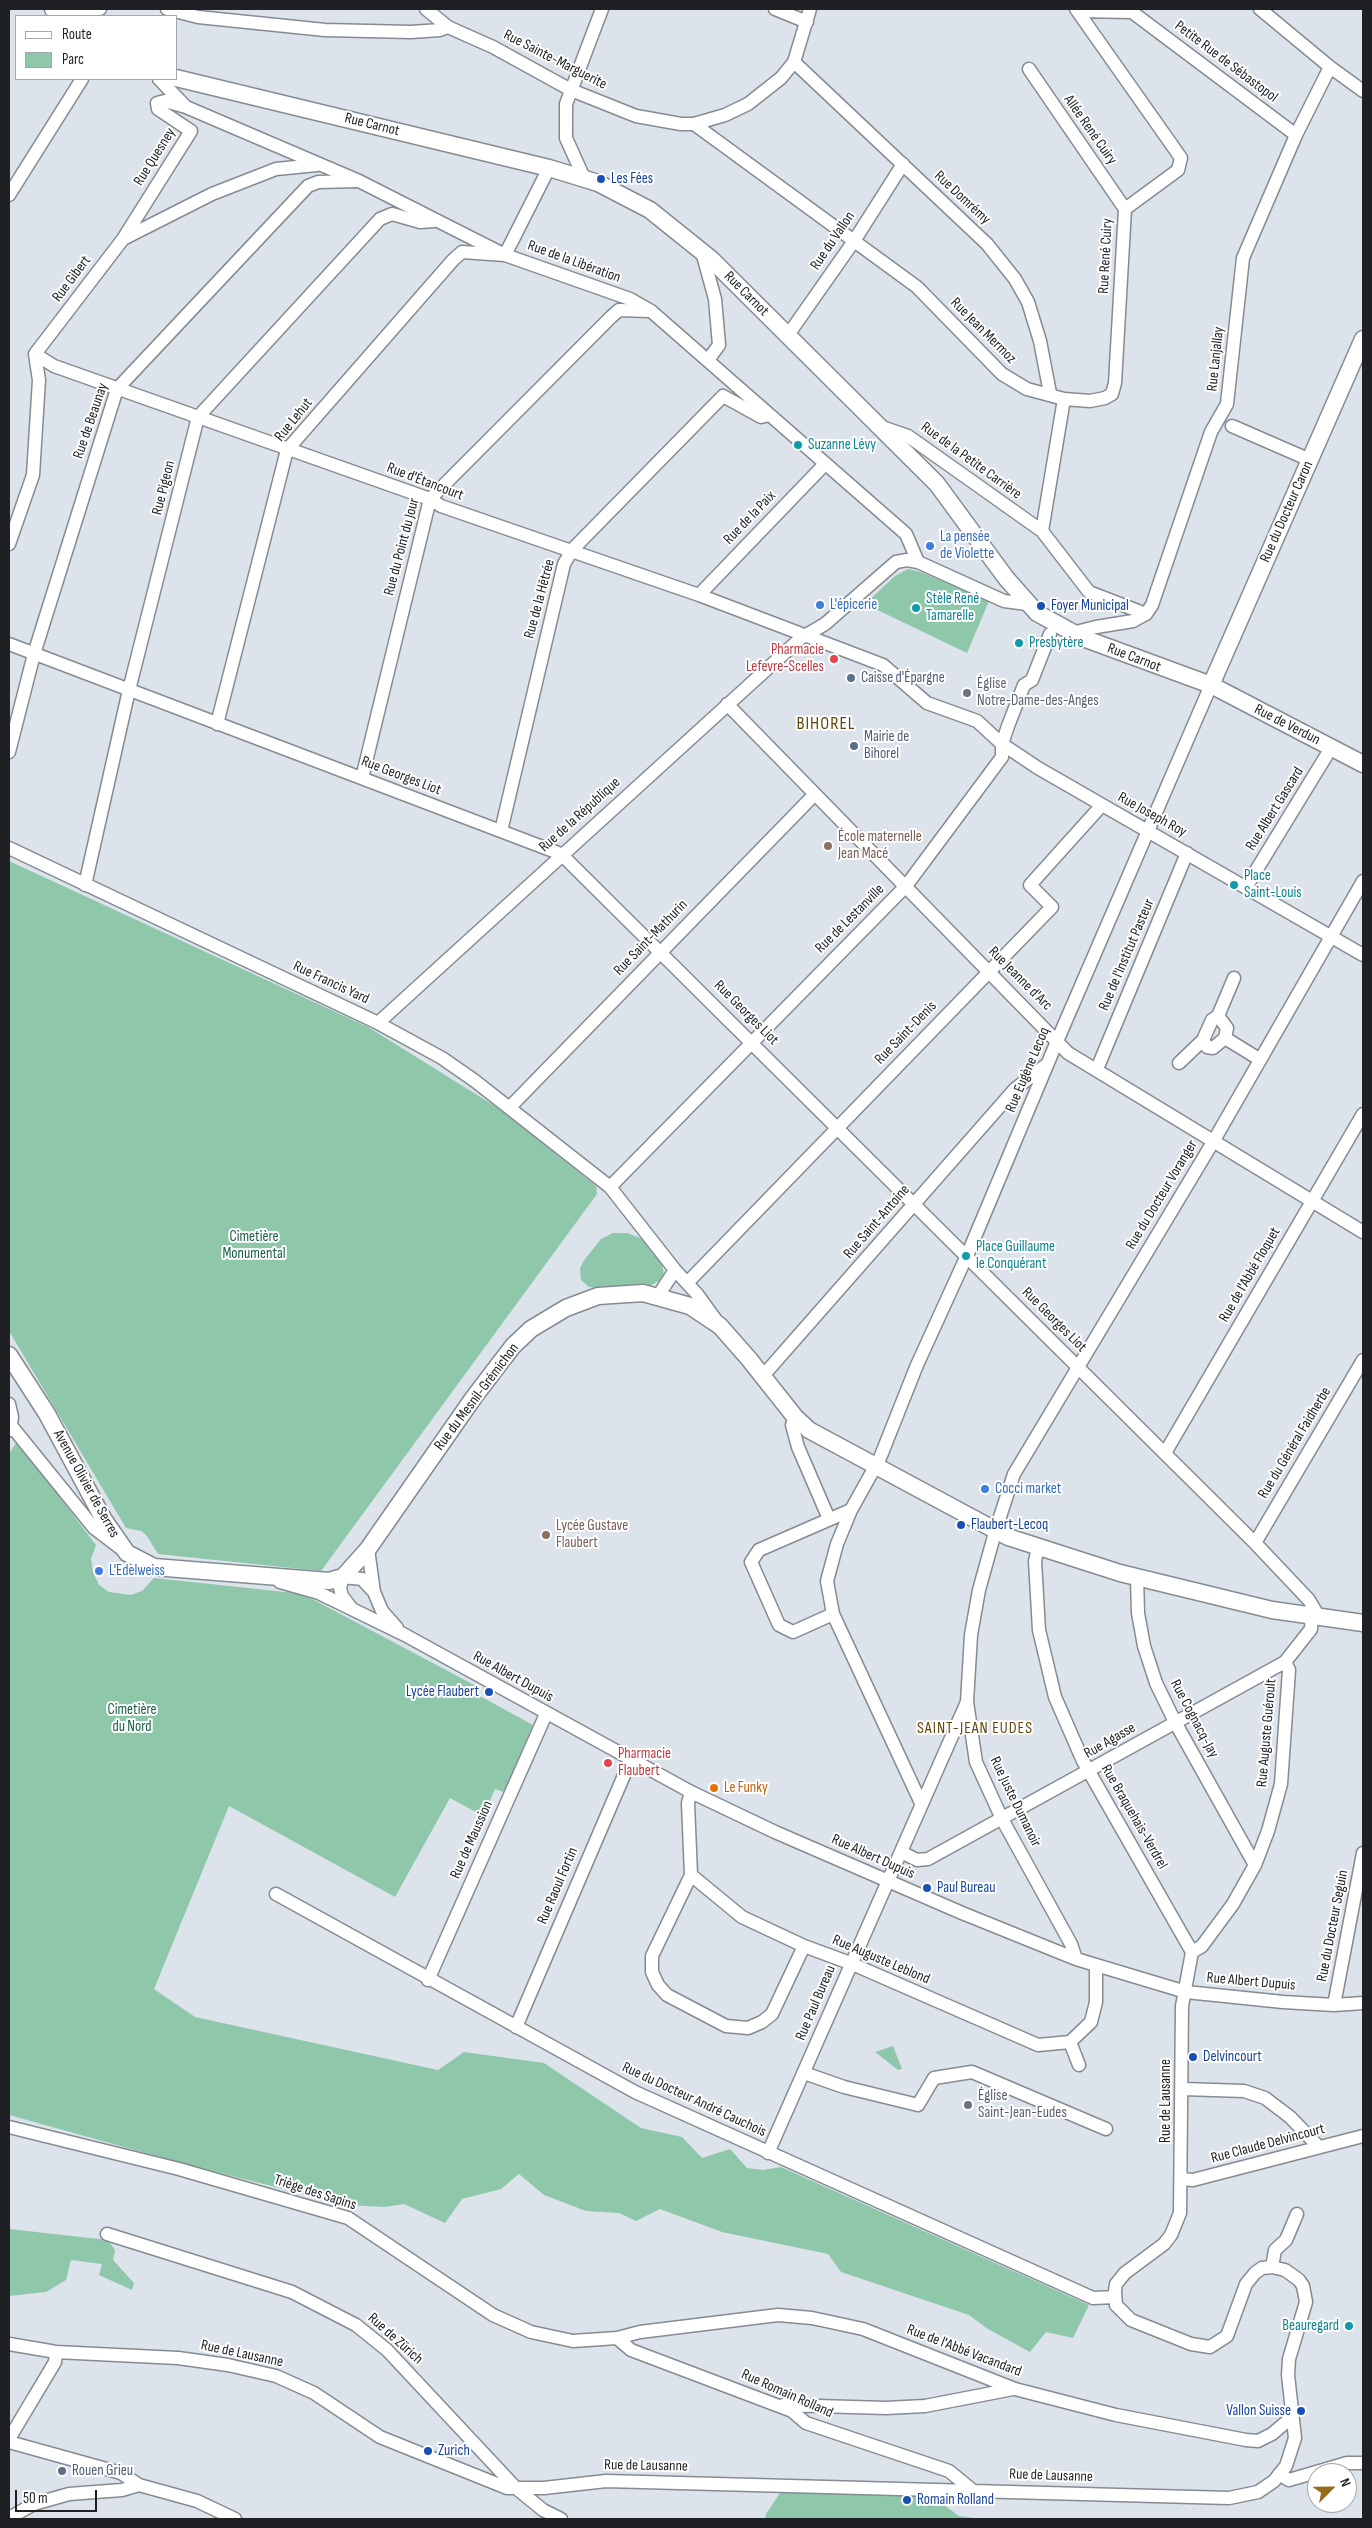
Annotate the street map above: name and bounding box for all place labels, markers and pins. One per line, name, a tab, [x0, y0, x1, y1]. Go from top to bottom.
place label: Les Fées	[611, 170, 653, 188]
marker: Les Fées	[595, 173, 607, 185]
place label: Suzanne Lévy	[808, 436, 876, 454]
marker: Suzanne Lévy	[792, 439, 804, 451]
place label: La pensée de Violette	[940, 528, 994, 563]
marker: La pensée de Violette	[924, 540, 936, 552]
place label: Stèle René Tamarelle	[926, 590, 979, 625]
place label: L'épicerie	[830, 596, 877, 614]
place label: Foyer Municipal	[1051, 597, 1129, 615]
marker: L'épicerie	[814, 599, 826, 611]
marker: Foyer Municipal	[1035, 600, 1047, 612]
marker: Stèle René Tamarelle	[910, 602, 922, 614]
place label: Presbytère	[1029, 634, 1083, 652]
marker: Presbytère	[1013, 637, 1025, 649]
place label: Pharmacie Lefevre-Scelles	[746, 641, 824, 676]
marker: Pharmacie Lefevre-Scelles	[828, 653, 840, 665]
place label: Caisse d'Épargne	[861, 669, 945, 687]
marker: Caisse d'Épargne	[845, 672, 857, 684]
place label: Église Notre-Dame-des-Anges	[977, 675, 1099, 710]
marker: Église Notre-Dame-des-Anges	[961, 687, 973, 699]
place label: Mairie de Bihorel	[864, 728, 909, 763]
marker: Mairie de Bihorel	[848, 740, 860, 752]
place label: École maternelle Jean Macé	[838, 828, 922, 863]
marker: École maternelle Jean Macé	[822, 840, 834, 852]
place label: Place Saint-Louis	[1244, 867, 1302, 902]
marker: Place Saint-Louis	[1228, 879, 1240, 891]
place label: Place Guillaume le Conquérant	[976, 1238, 1055, 1273]
marker: Place Guillaume le Conquérant	[960, 1250, 972, 1262]
place label: Cocci market	[995, 1480, 1061, 1498]
marker: Cocci market	[979, 1483, 991, 1495]
place label: Flaubert-Lecoq	[971, 1516, 1048, 1534]
place label: Lycée Gustave Flaubert	[556, 1517, 628, 1552]
marker: Flaubert-Lecoq	[955, 1519, 967, 1531]
marker: Lycée Gustave Flaubert	[540, 1529, 552, 1541]
place label: L'Edelweiss	[109, 1562, 165, 1580]
marker: L'Edelweiss	[93, 1565, 105, 1577]
place label: Lycée Flaubert	[406, 1683, 479, 1701]
marker: Lycée Flaubert	[483, 1686, 495, 1698]
place label: Pharmacie Flaubert	[618, 1745, 671, 1780]
marker: Pharmacie Flaubert	[602, 1757, 614, 1769]
place label: Le Funky	[724, 1779, 768, 1797]
marker: Le Funky	[708, 1782, 720, 1794]
place label: Paul Bureau	[937, 1879, 995, 1897]
marker: Paul Bureau	[921, 1882, 933, 1894]
place label: Delvincourt	[1203, 2048, 1262, 2066]
marker: Delvincourt	[1187, 2051, 1199, 2063]
place label: Église Saint-Jean-Eudes	[978, 2087, 1067, 2122]
marker: Église Saint-Jean-Eudes	[962, 2099, 974, 2111]
place label: Beauregard	[1282, 2317, 1339, 2335]
marker: Beauregard	[1343, 2320, 1355, 2332]
place label: Vallon Suisse	[1226, 2402, 1291, 2420]
marker: Vallon Suisse	[1295, 2405, 1307, 2417]
place label: Zurich	[438, 2442, 470, 2460]
marker: Zurich	[422, 2445, 434, 2457]
place label: Rouen Grieu	[72, 2462, 133, 2480]
marker: Rouen Grieu	[56, 2465, 68, 2477]
place label: Romain Rolland	[917, 2491, 994, 2509]
marker: Romain Rolland	[901, 2494, 913, 2506]

